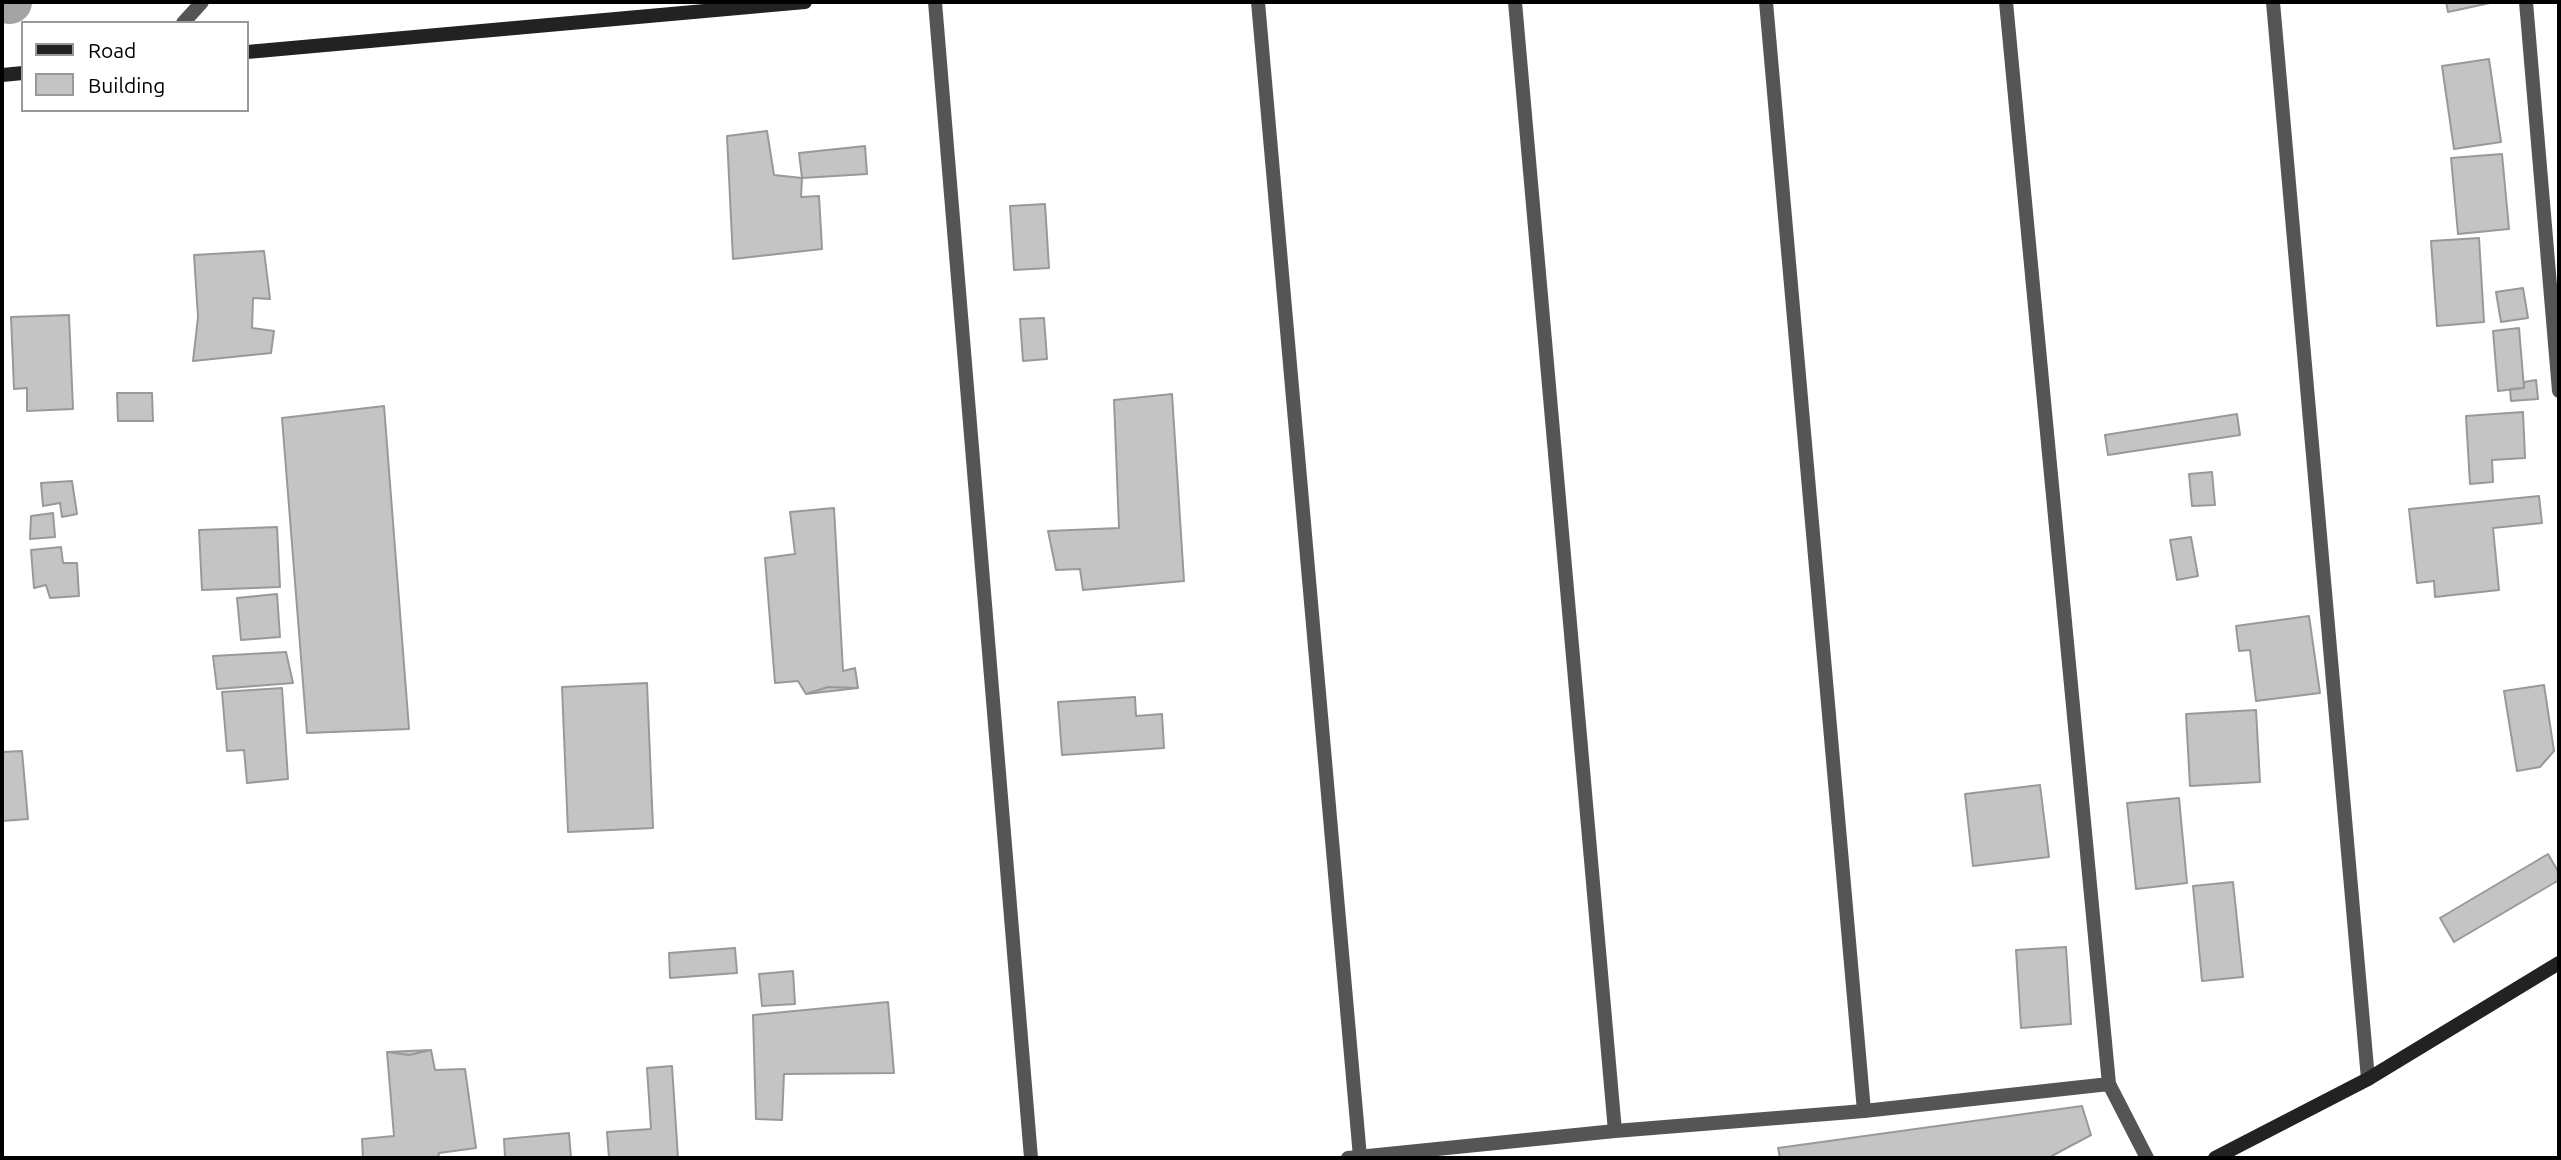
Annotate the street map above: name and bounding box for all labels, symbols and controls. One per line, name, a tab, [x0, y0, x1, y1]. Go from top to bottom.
legend	[21, 21, 248, 112]
text: Road	[88, 38, 136, 62]
text: Building	[88, 73, 165, 97]

